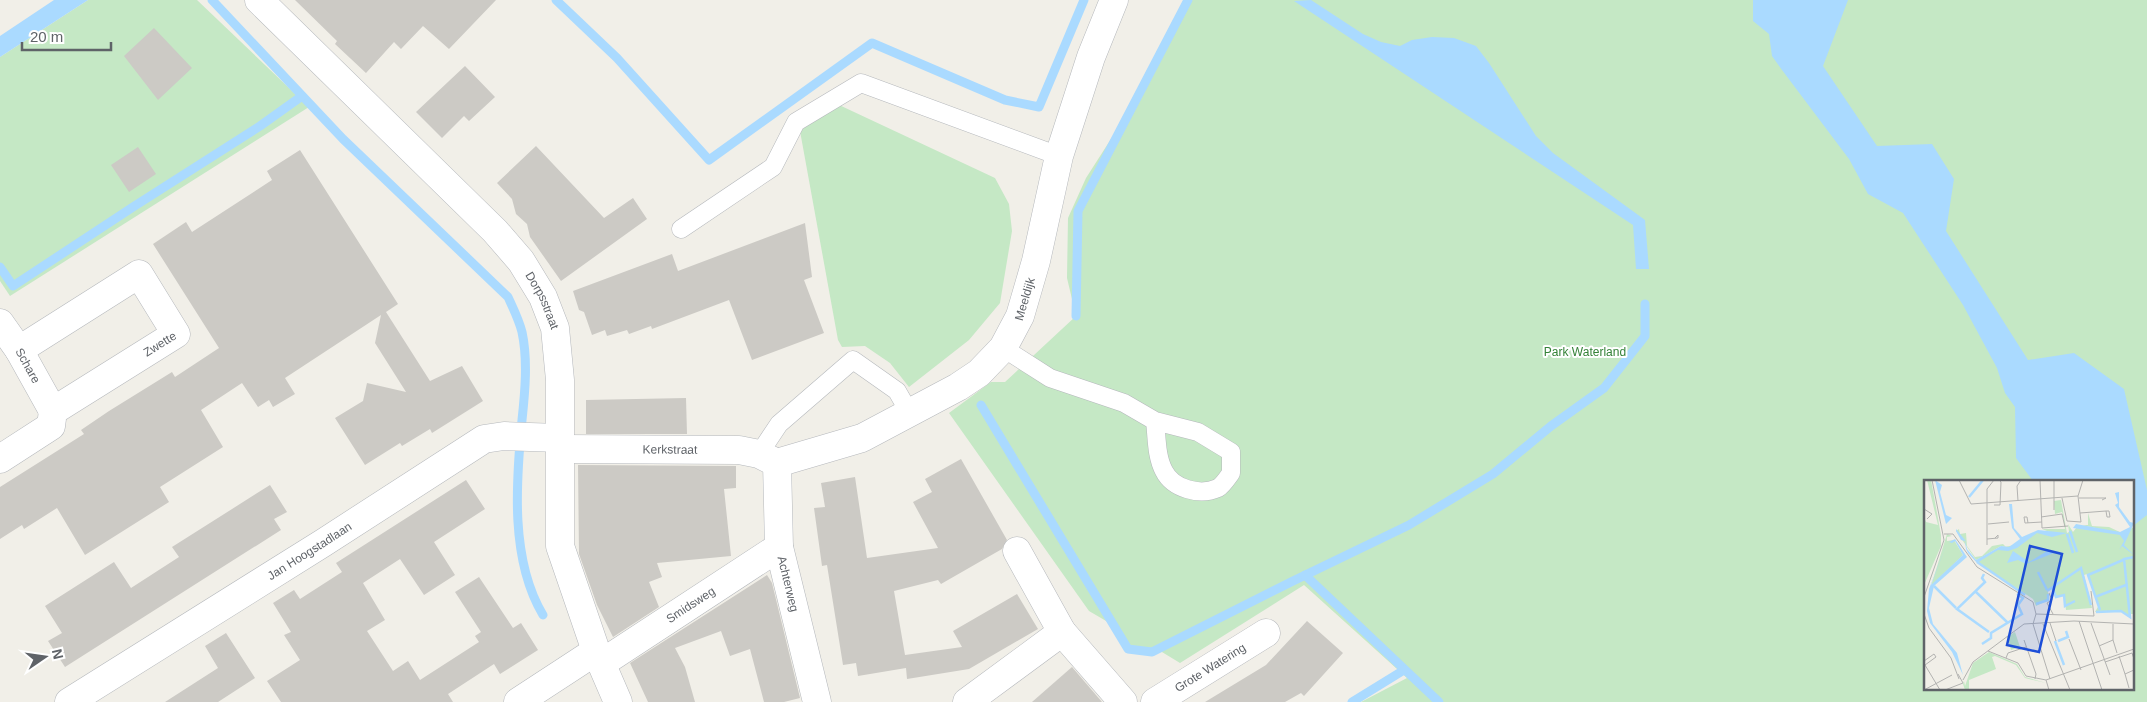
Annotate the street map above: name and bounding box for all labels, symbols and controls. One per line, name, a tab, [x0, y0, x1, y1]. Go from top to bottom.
scale bar	[22, 20, 111, 52]
text: 20 m	[30, 28, 63, 45]
street label: Dorpsstraat	[522, 269, 562, 332]
street label: Meeldijk	[1012, 275, 1038, 322]
street label: Zwette	[141, 328, 179, 360]
park label: Park Waterland	[1544, 345, 1626, 359]
street label: Schare	[12, 346, 43, 386]
street label: Kerkstraat	[643, 442, 698, 457]
inset map	[1924, 480, 2134, 690]
street label: Jan Hoogstadlaan	[265, 519, 354, 583]
street label: Achterweg	[774, 555, 802, 613]
street label: Smidsweg	[664, 584, 718, 626]
north arrow	[20, 632, 70, 682]
street label: Grote Watering	[1172, 640, 1248, 695]
text: N	[49, 647, 67, 661]

